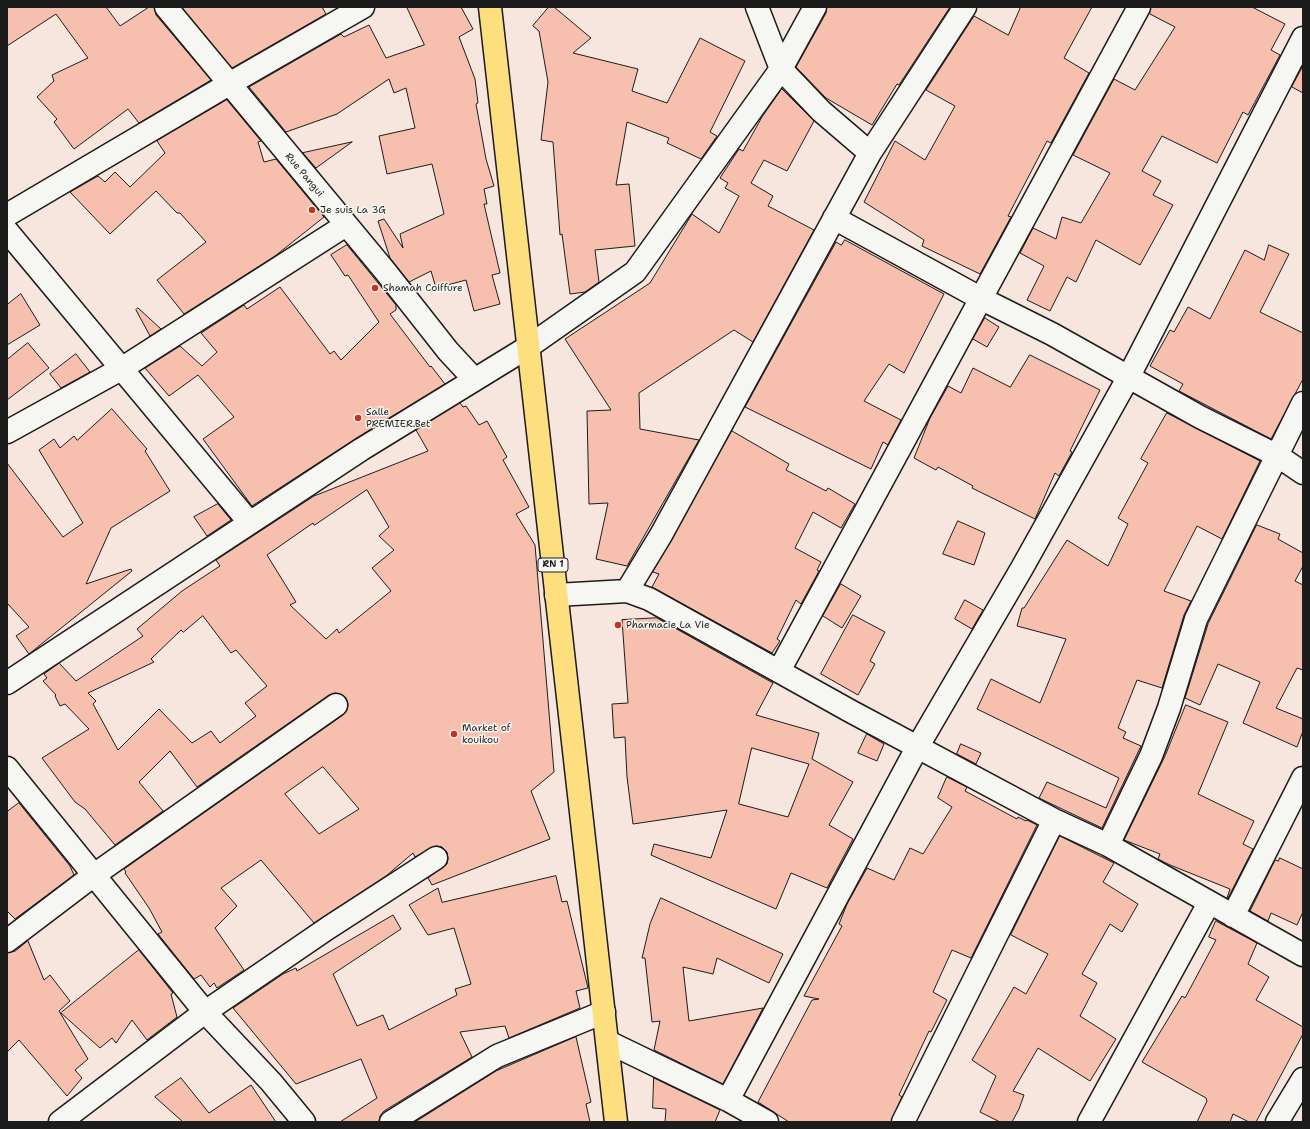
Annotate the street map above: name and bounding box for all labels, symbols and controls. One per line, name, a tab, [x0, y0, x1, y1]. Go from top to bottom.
street label: Rue Pangui	[282, 151, 326, 199]
place label: Je suis La 3G	[320, 204, 386, 216]
marker: Je suis La 3G	[307, 205, 317, 215]
place label: Shamah Coiffure	[383, 282, 463, 294]
marker: Shamah Coiffure	[370, 283, 380, 293]
place label: Salle PREMIER.Bet	[366, 406, 430, 430]
marker: Salle PREMIER.Bet	[353, 413, 363, 423]
road number: RN 1	[538, 558, 568, 572]
place label: Pharmacie La Vie	[626, 619, 710, 631]
marker: Pharmacie La Vie	[613, 620, 623, 630]
place label: Market of kouikou	[462, 722, 510, 746]
marker: Market of kouikou	[449, 729, 459, 739]

